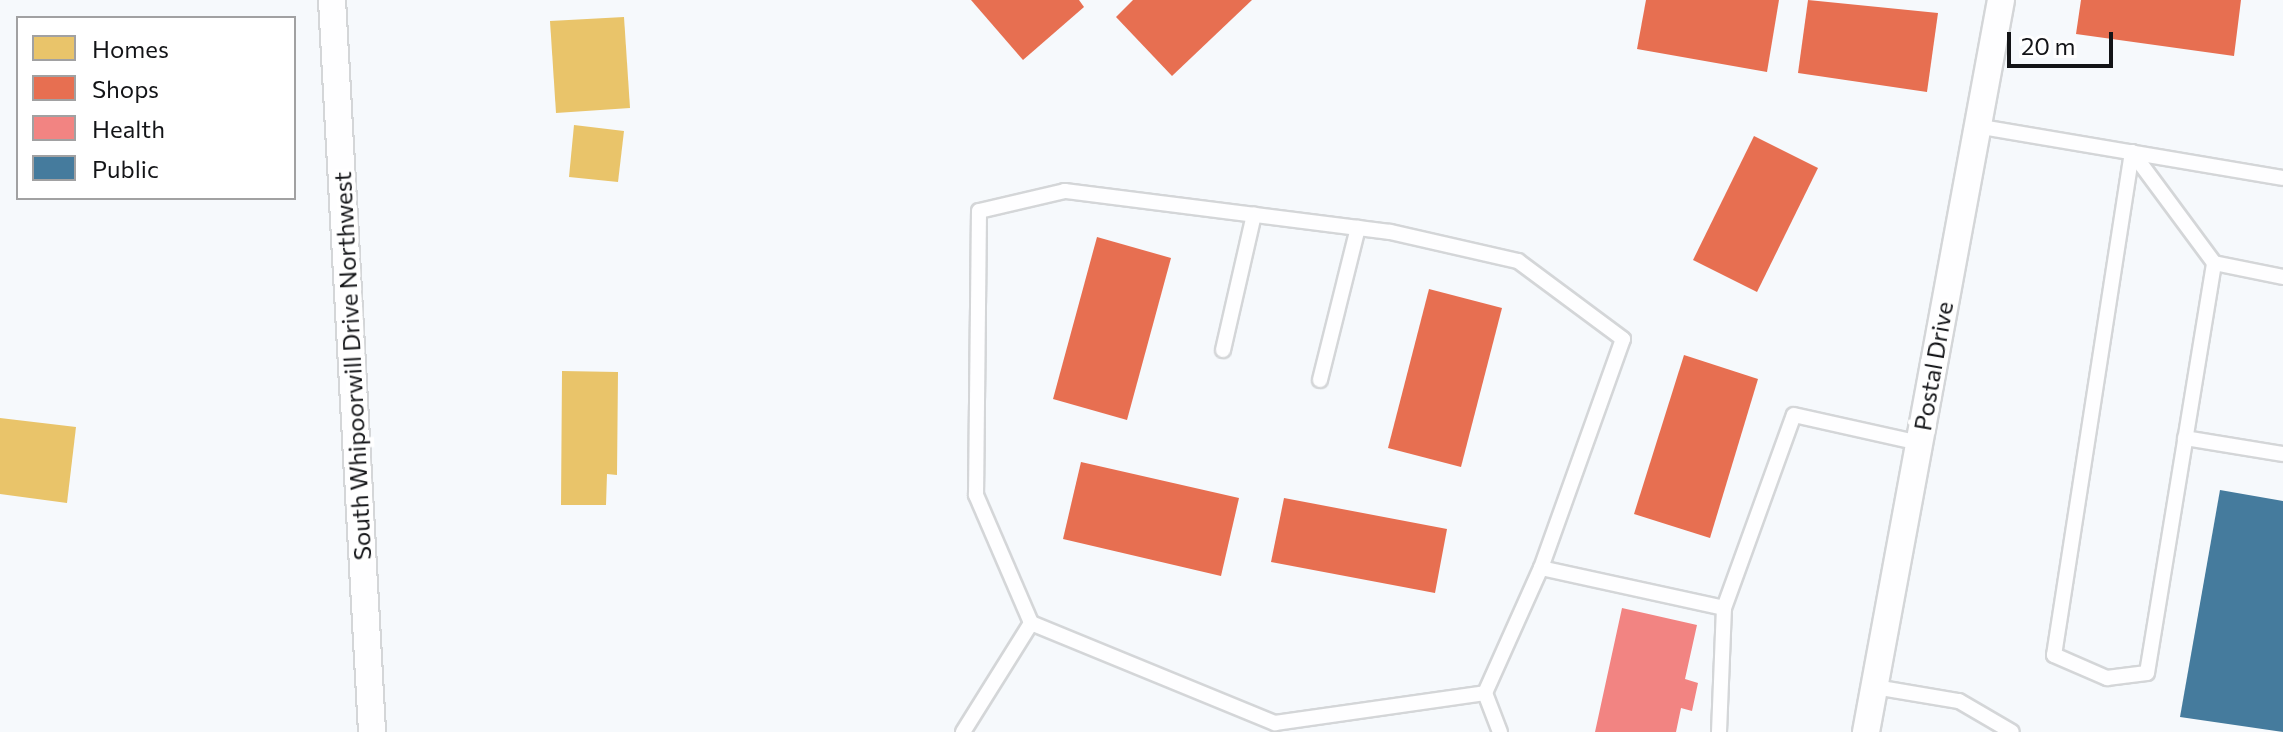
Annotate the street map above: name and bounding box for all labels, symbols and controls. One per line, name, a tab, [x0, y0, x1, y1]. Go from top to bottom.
legend	[16, 16, 296, 200]
scale bar	[2011, 16, 2117, 66]
text: 20 m	[2021, 31, 2075, 60]
text: Homes	[92, 34, 169, 63]
text: Shops	[92, 74, 159, 103]
text: Health	[92, 114, 165, 143]
text: Public	[92, 154, 159, 183]
street label: South Whipoorwill Drive Northwest	[327, 171, 377, 561]
street label: Postal Drive	[1907, 299, 1959, 433]

